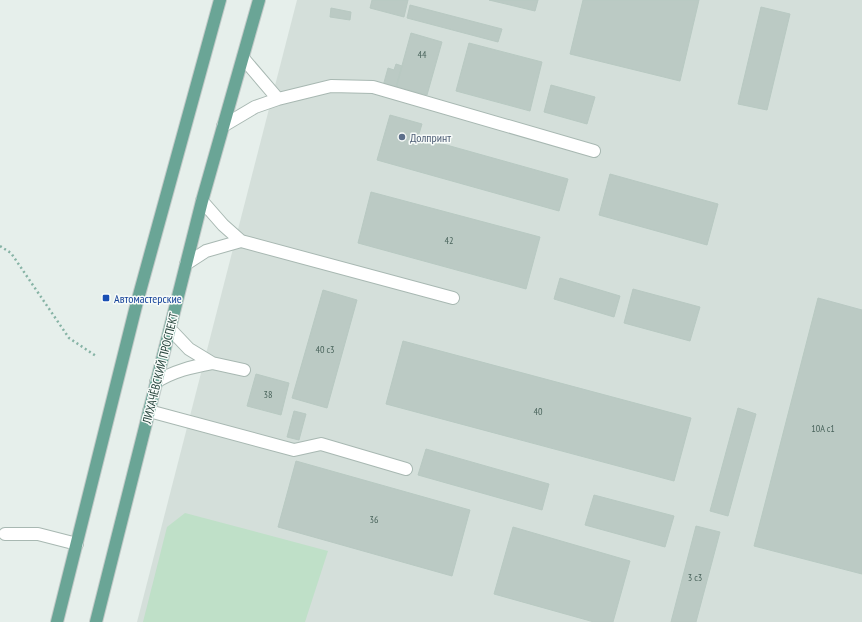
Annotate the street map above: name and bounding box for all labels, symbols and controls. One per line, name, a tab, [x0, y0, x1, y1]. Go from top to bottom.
house number: 44	[418, 48, 427, 61]
place label: Долпринт	[410, 130, 451, 145]
marker: Долпринт	[397, 132, 407, 142]
house number: 42	[445, 234, 454, 247]
place label: Автомастерские	[114, 291, 182, 306]
marker: Автомастерские	[101, 293, 111, 303]
street label: ЛИХАЧЁВСКИЙ ПРОСПЕКТ	[139, 310, 181, 426]
house number: 40 с3	[315, 343, 335, 356]
house number: 38	[264, 388, 273, 401]
house number: 40	[534, 405, 543, 418]
house number: 10А с1	[811, 422, 835, 435]
house number: 36	[370, 513, 379, 526]
house number: 3 с3	[688, 571, 702, 584]

